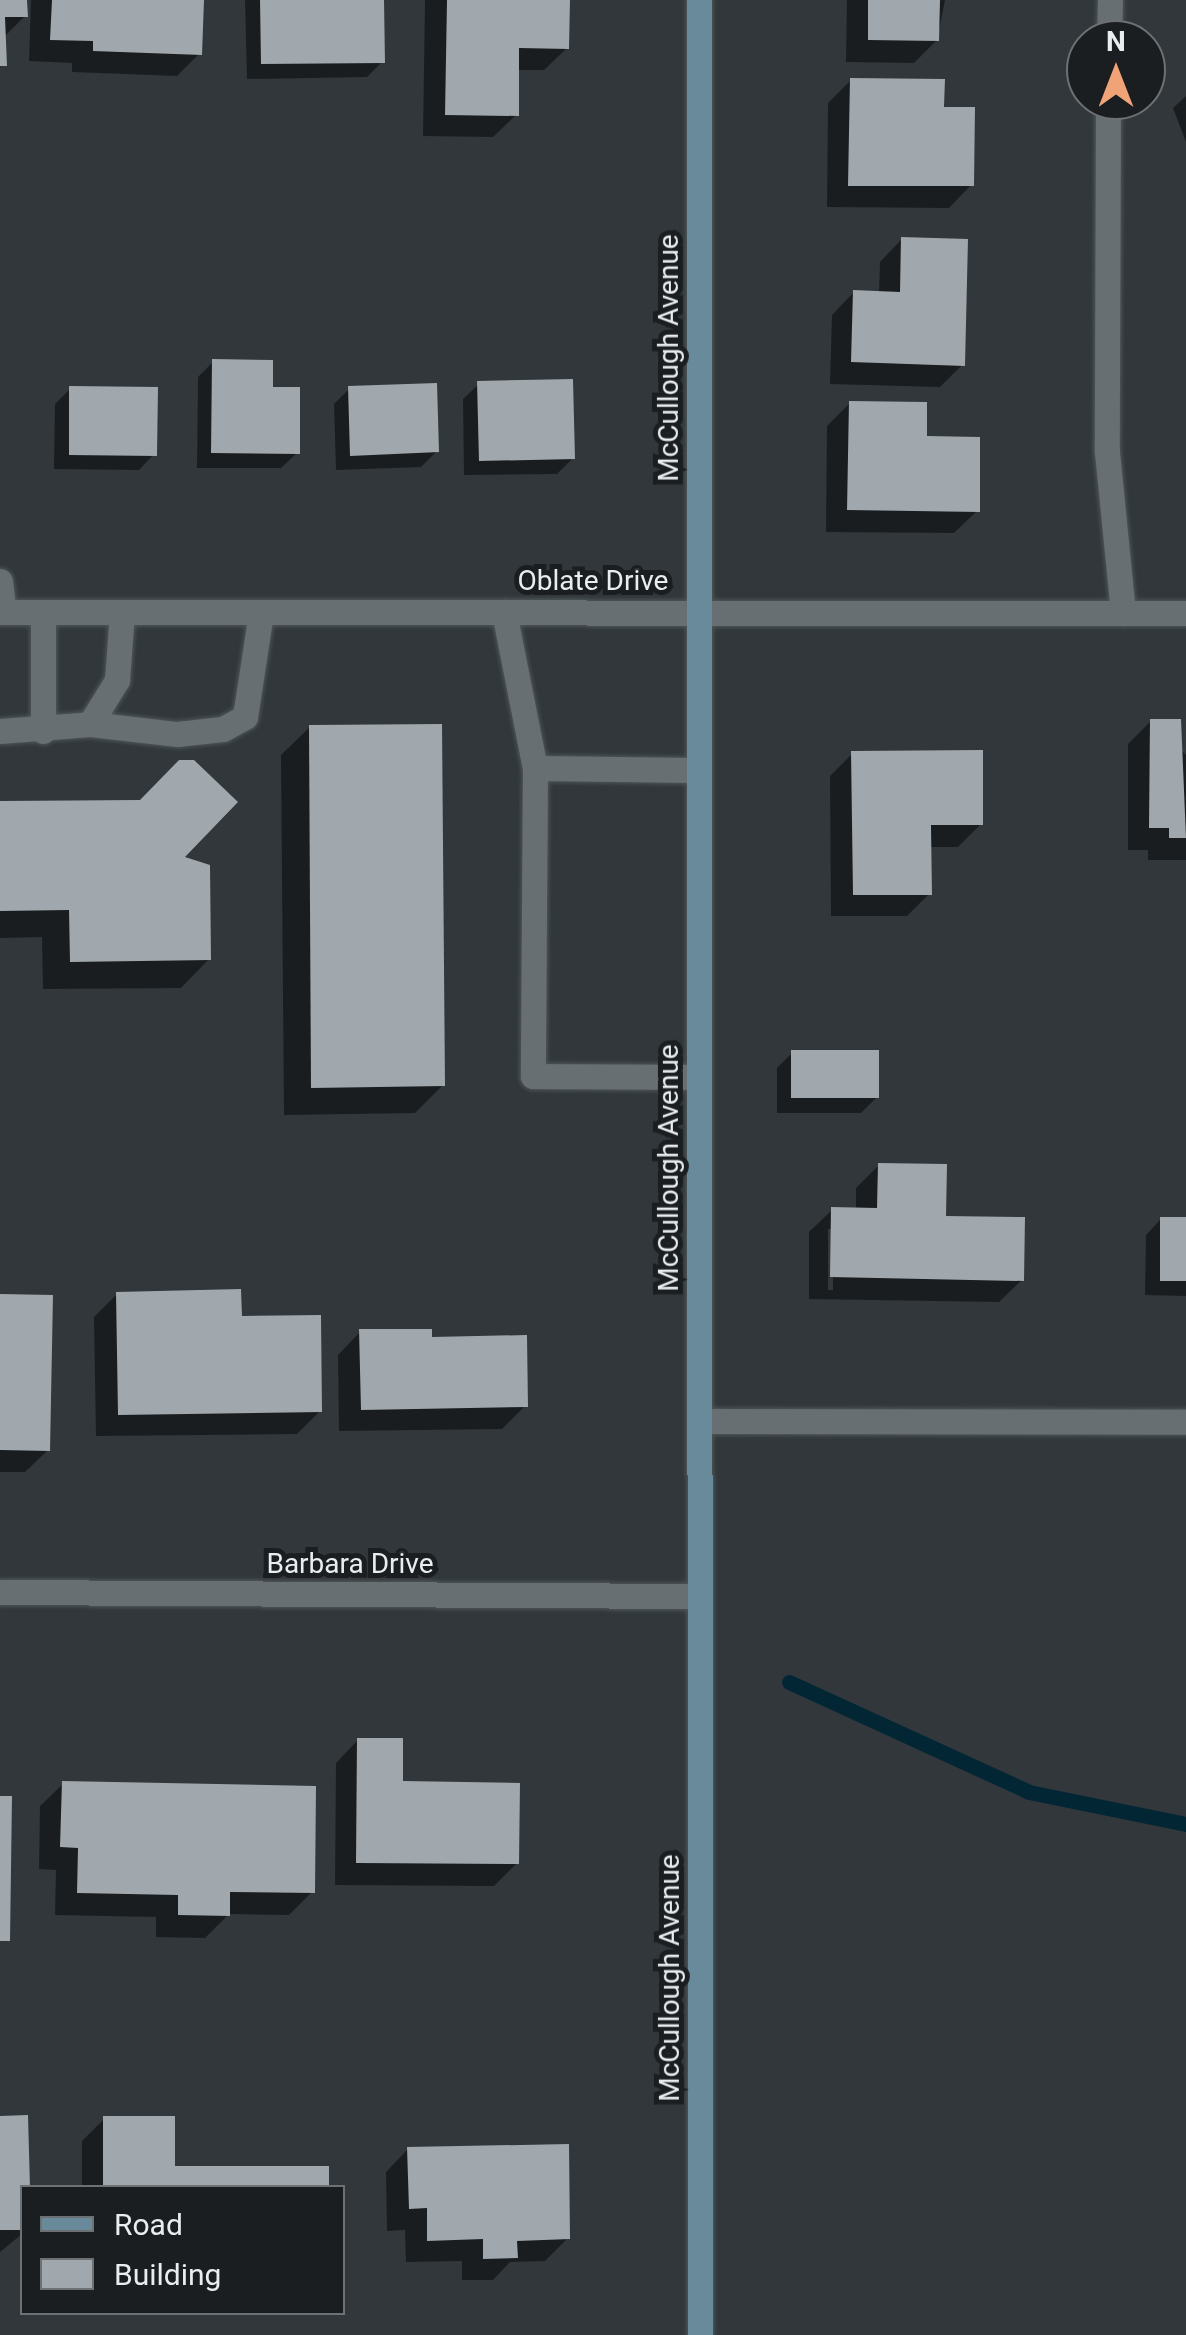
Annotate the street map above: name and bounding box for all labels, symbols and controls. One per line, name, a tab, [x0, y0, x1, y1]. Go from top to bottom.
north arrow	[1066, 20, 1166, 120]
text: N	[1106, 25, 1126, 58]
street label: McCullough Avenue	[652, 234, 686, 482]
street label: Oblate Drive	[518, 564, 668, 598]
street label: McCullough Avenue	[652, 1044, 686, 1292]
street label: Barbara Drive	[266, 1547, 434, 1581]
street label: McCullough Avenue	[653, 1854, 687, 2102]
legend	[20, 2185, 345, 2315]
text: Road	[114, 2207, 183, 2242]
text: Building	[114, 2257, 221, 2292]

